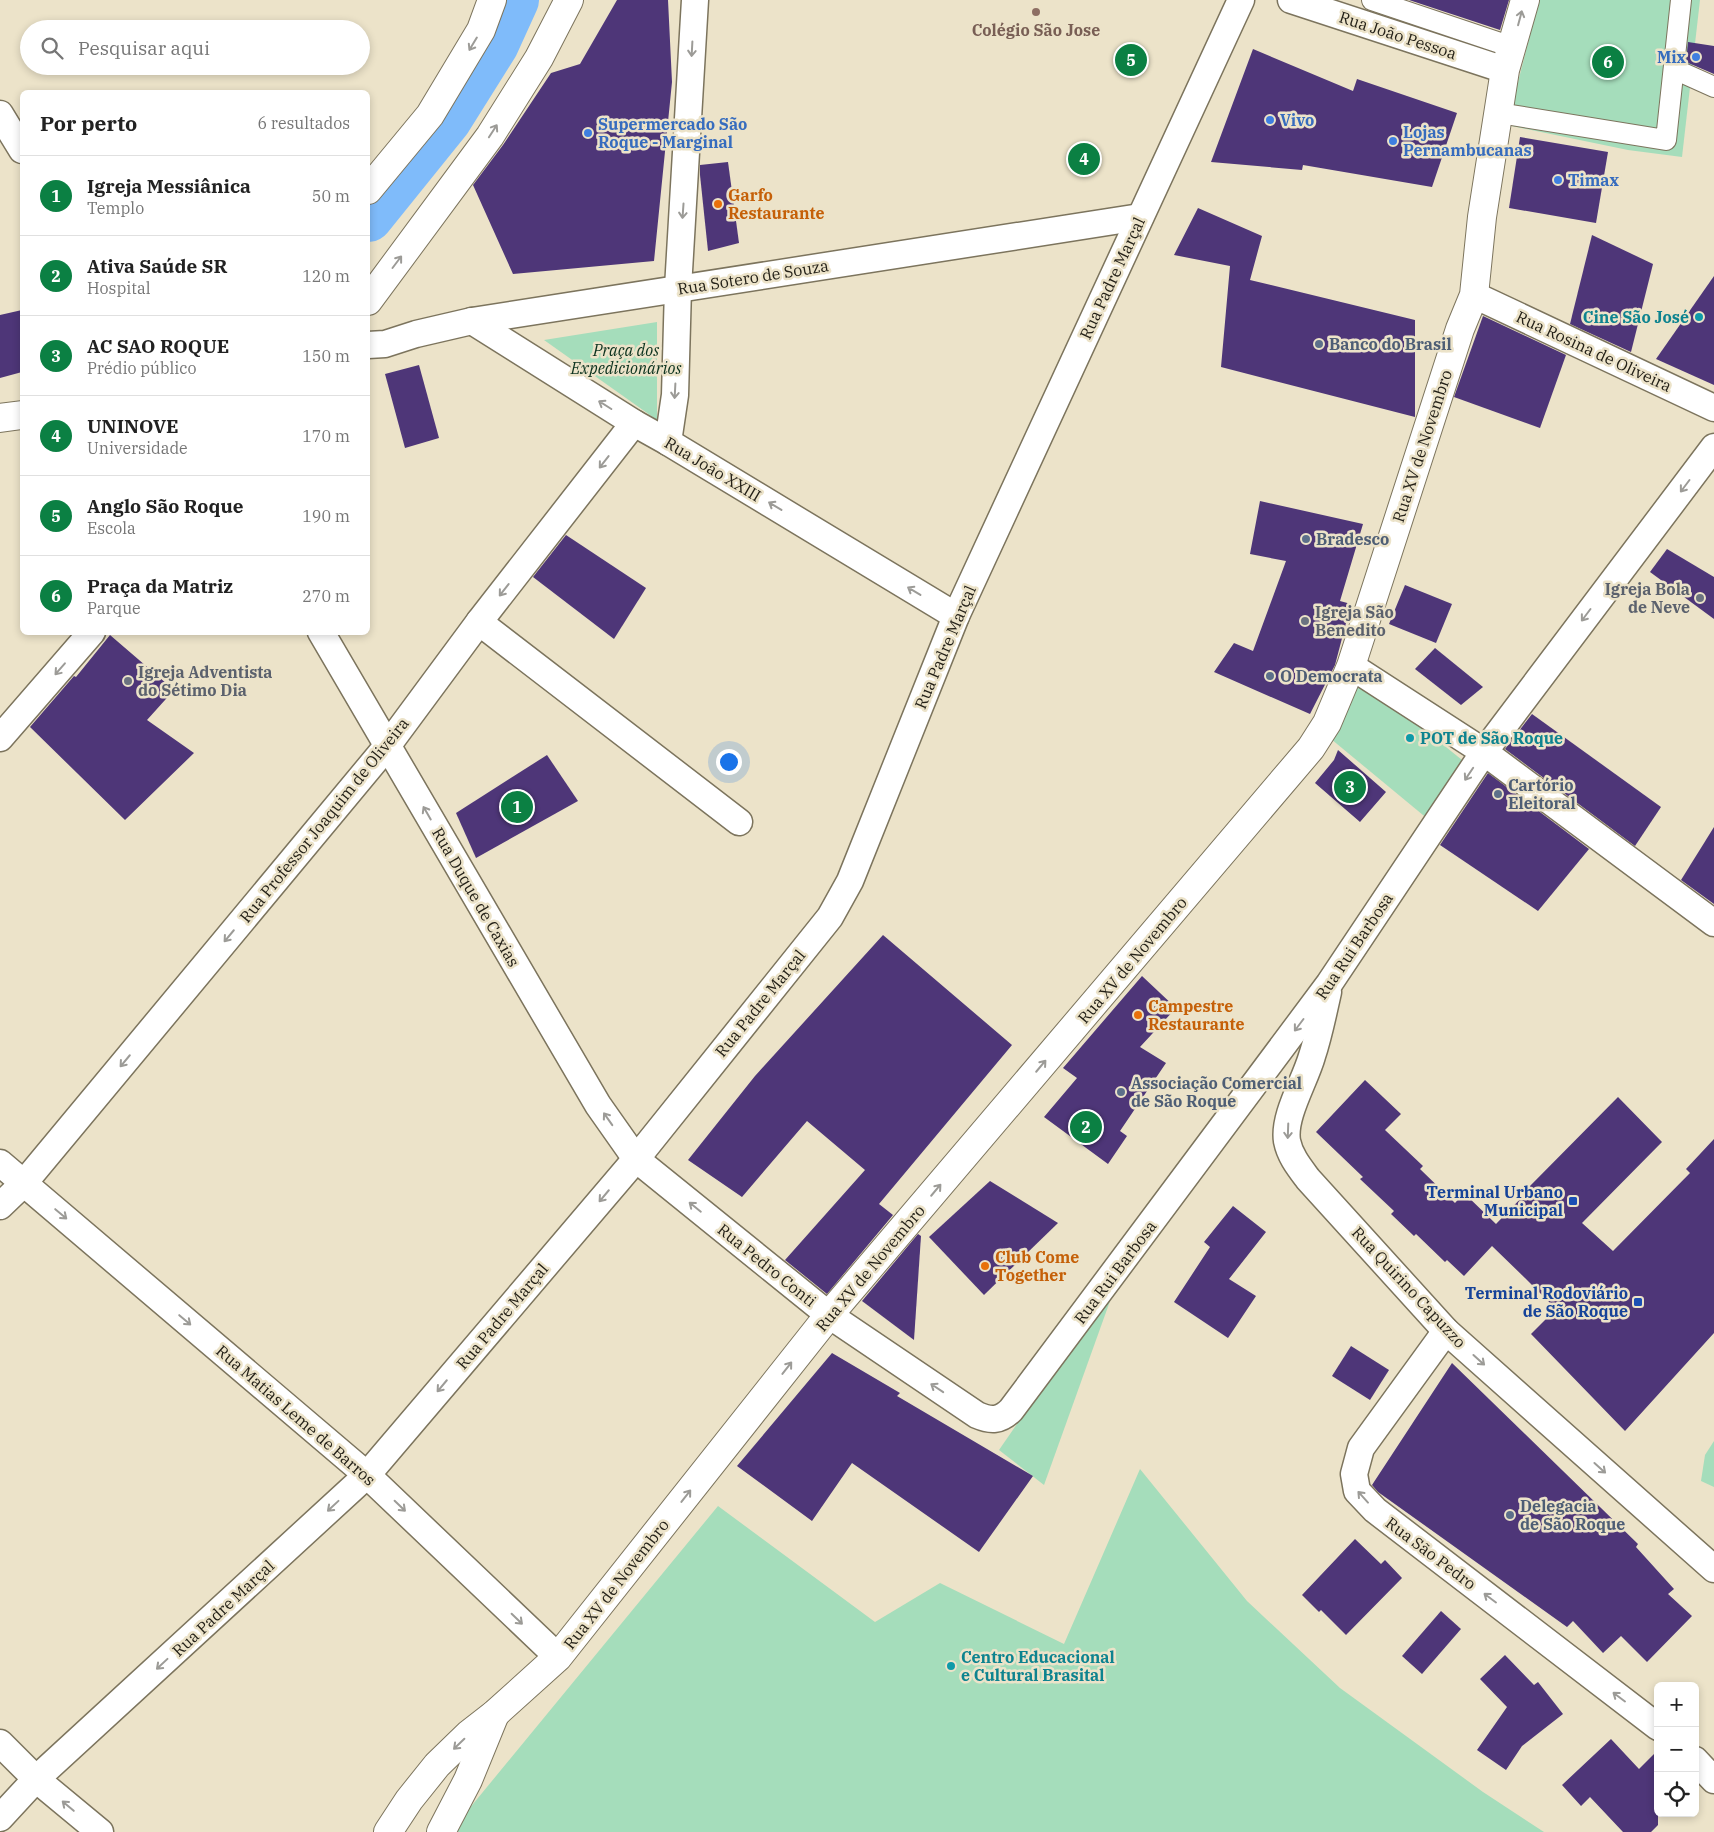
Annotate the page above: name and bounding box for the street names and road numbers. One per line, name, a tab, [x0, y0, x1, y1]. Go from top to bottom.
street label: Rua João Pessoa	[1337, 7, 1460, 64]
street label: Rua Padre Marçal	[1075, 214, 1149, 342]
street label: Rua Sotero de Souza	[676, 255, 830, 299]
street label: Rua Rosina de Oliveira	[1513, 306, 1675, 396]
street label: Rua XV de Novembro	[1388, 367, 1456, 525]
street label: Rua João XXIII	[661, 432, 765, 506]
street label: Rua Padre Marçal	[910, 582, 980, 712]
street label: Rua Professor Joaquim de Oliveira	[235, 713, 413, 926]
street label: Rua Duque de Caxias	[428, 824, 524, 970]
street label: Rua Rui Barbosa	[1311, 889, 1397, 1003]
street label: Rua XV de Novembro	[1073, 893, 1191, 1027]
street label: Rua Padre Marçal	[711, 945, 809, 1061]
street label: Rua XV de Novembro	[811, 1201, 929, 1335]
street label: Rua Rui Barbosa	[1070, 1216, 1161, 1328]
street label: Rua Pedro Conti	[714, 1219, 820, 1311]
street label: Rua Quirino Capuzzo	[1348, 1222, 1470, 1352]
street label: Rua Padre Marçal	[452, 1259, 552, 1373]
street label: Rua Matias Leme de Barros	[212, 1340, 380, 1490]
street label: Rua São Pedro	[1382, 1512, 1480, 1594]
street label: Rua XV de Novembro	[559, 1515, 673, 1653]
street label: Rua Padre Marçal	[168, 1555, 278, 1660]

